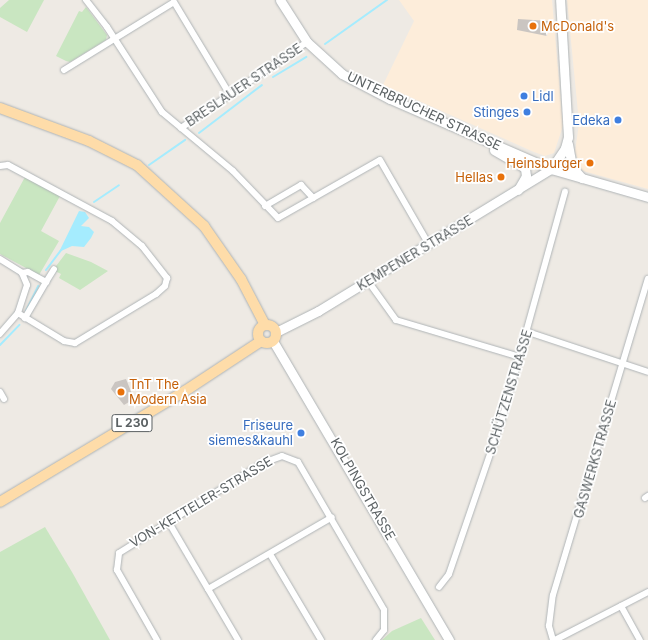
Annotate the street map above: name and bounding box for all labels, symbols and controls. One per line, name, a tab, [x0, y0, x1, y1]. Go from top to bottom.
place label: McDonald's	[541, 18, 614, 34]
marker: McDonald's	[528, 21, 538, 31]
street label: BRESLAUER STRASSE	[183, 40, 305, 130]
street label: UNTERBRUCHER STRASSE	[345, 68, 503, 154]
place label: Lidl	[532, 88, 554, 104]
marker: Lidl	[519, 91, 529, 101]
place label: Stinges	[473, 104, 519, 120]
marker: Stinges	[522, 107, 532, 117]
place label: Edeka	[572, 112, 610, 128]
marker: Edeka	[613, 115, 623, 125]
place label: Heinsburger	[506, 155, 582, 171]
marker: Heinsburger	[585, 158, 595, 168]
place label: Hellas	[455, 169, 493, 185]
marker: Hellas	[496, 172, 506, 182]
street label: KEMPENER STRASSE	[354, 212, 476, 294]
street label: SCHÜTZENSTRASSE	[483, 328, 535, 456]
place label: TnT The Modern Asia	[129, 377, 207, 408]
marker: TnT The Modern Asia	[116, 387, 126, 397]
street label: GASWERKSTRASSE	[571, 398, 619, 520]
road number: L 230	[111, 413, 153, 433]
place label: Friseure siemes&kauhl	[208, 418, 293, 449]
marker: Friseure siemes&kauhl	[296, 428, 306, 438]
street label: KOLPINGSTRASSE	[327, 435, 399, 543]
street label: VON-KETTELER-STRASSE	[127, 453, 275, 551]

